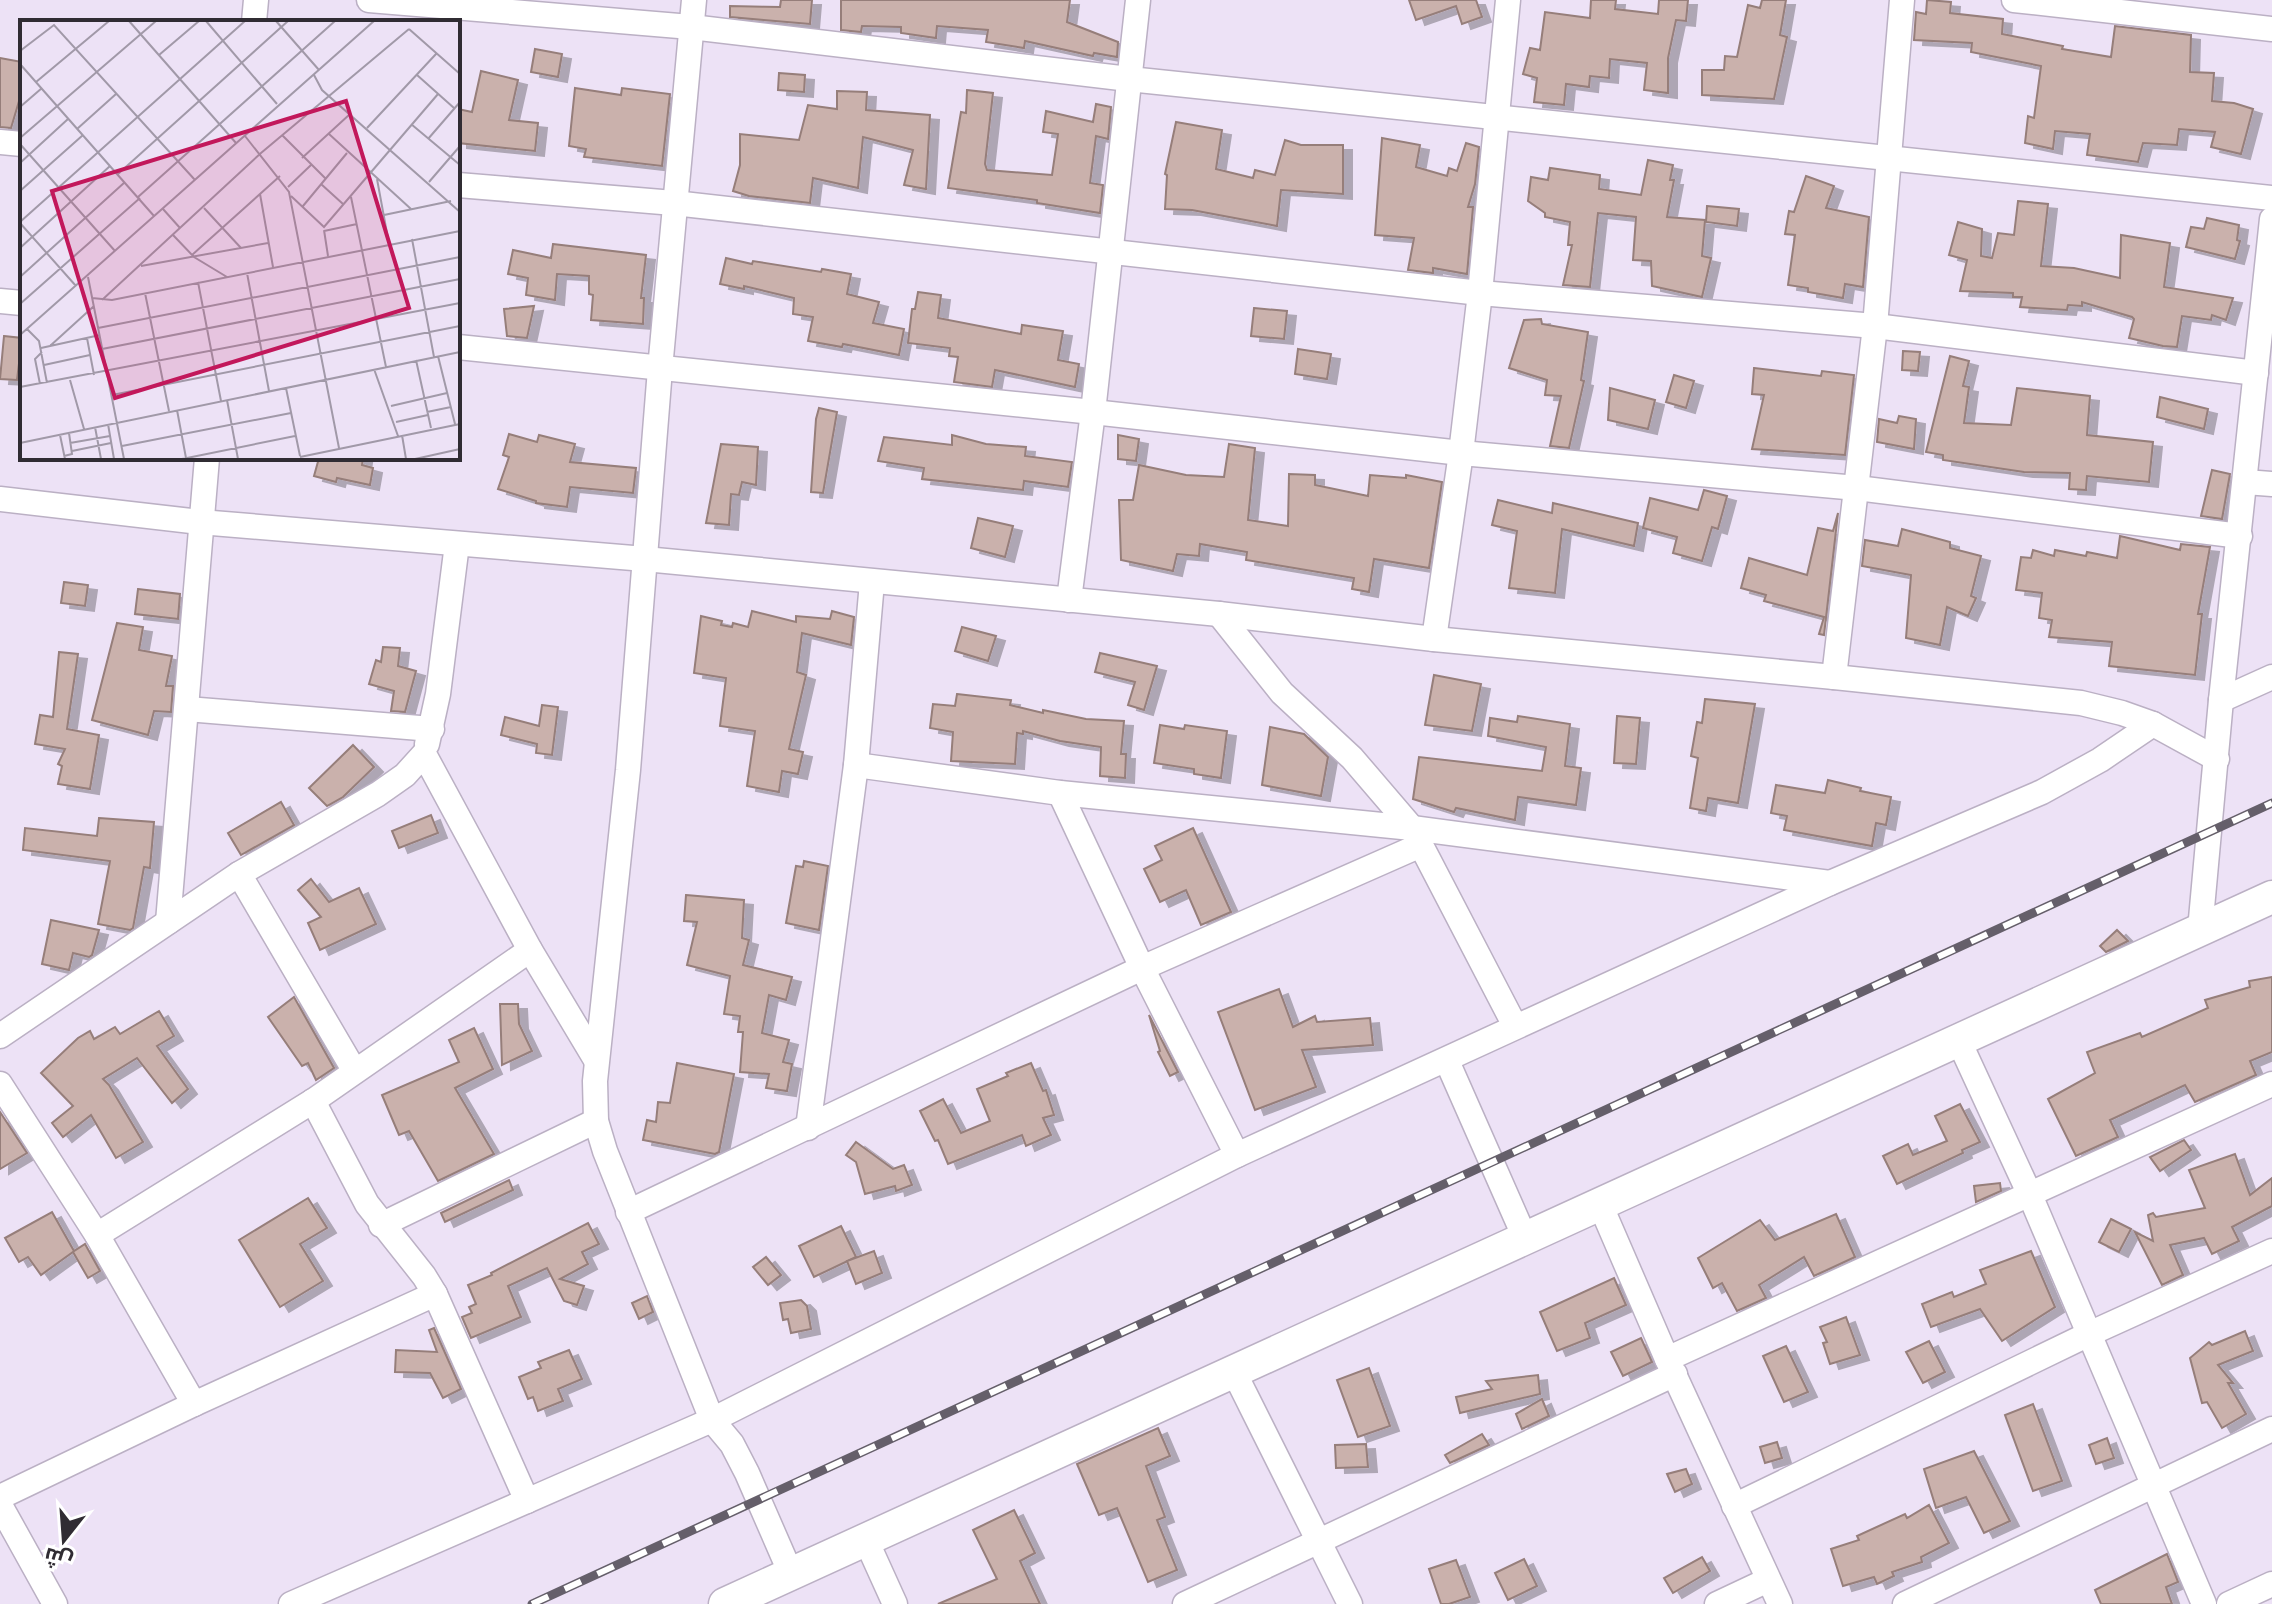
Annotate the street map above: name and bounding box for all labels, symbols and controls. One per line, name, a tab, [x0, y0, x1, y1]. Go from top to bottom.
inset map	[20, 20, 460, 460]
north arrow	[24, 1500, 104, 1580]
text: ش	[41, 1542, 76, 1576]

